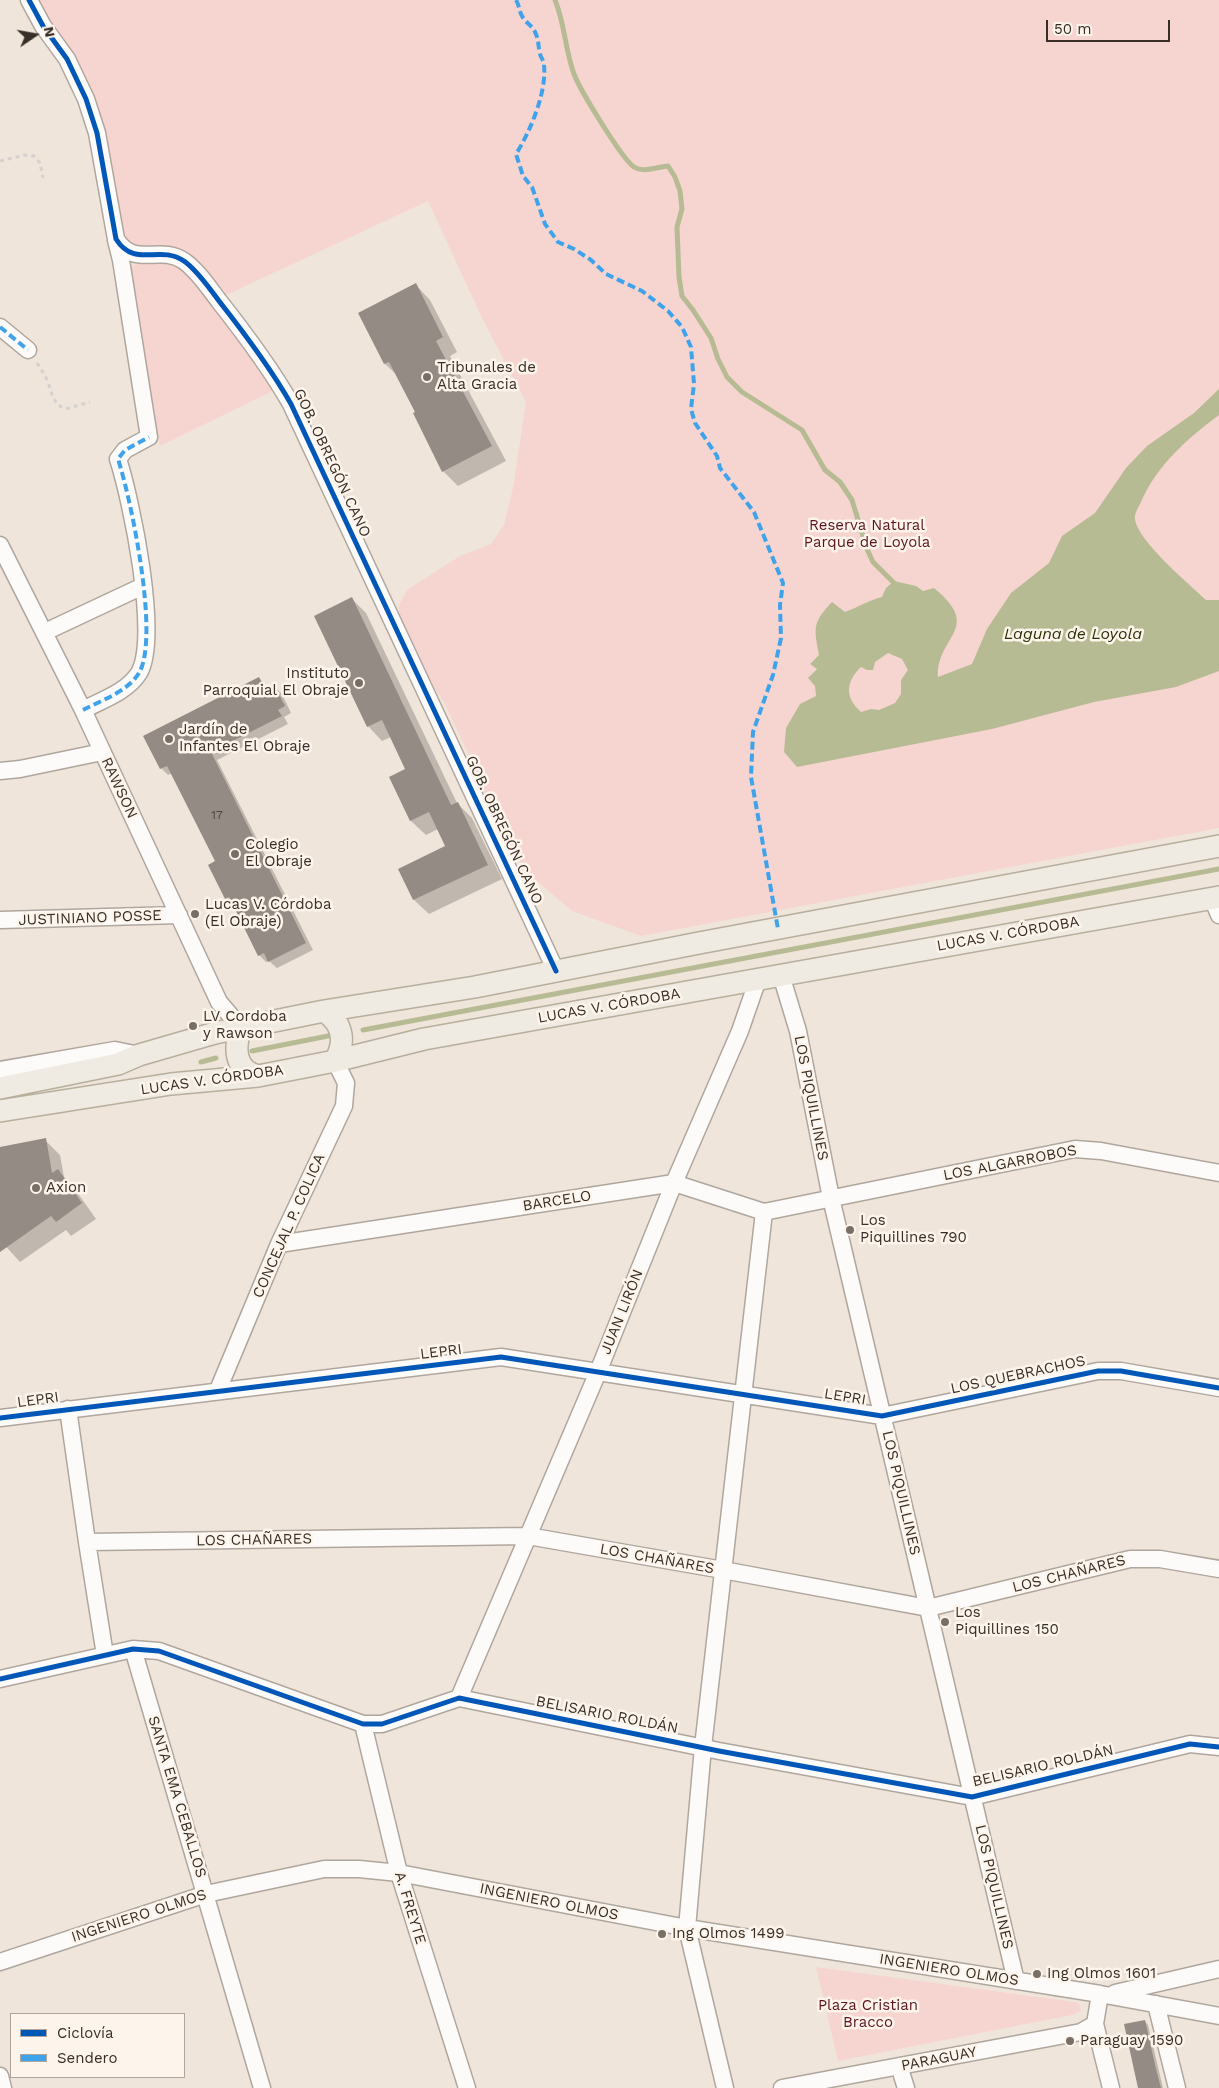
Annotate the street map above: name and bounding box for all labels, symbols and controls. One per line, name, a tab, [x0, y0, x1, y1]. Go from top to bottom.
north arrow	[10, 10, 60, 60]
scale bar	[1049, 10, 1173, 42]
text: 50 m	[1054, 20, 1091, 38]
text: N	[41, 25, 59, 39]
place label: Tribunales de Alta Gracia	[437, 359, 536, 394]
marker: Tribunales de Alta Gracia	[421, 371, 433, 383]
street label: GOB. OBREGÓN CANO	[290, 386, 374, 540]
park label: Reserva Natural Parque de Loyola	[804, 517, 930, 552]
water label: Laguna de Loyola	[1004, 624, 1142, 644]
place label: Instituto Parroquial El Obraje	[203, 665, 349, 700]
marker: Instituto Parroquial El Obraje	[353, 677, 365, 689]
place label: Jardín de Infantes El Obraje	[179, 721, 310, 756]
marker: Jardín de Infantes El Obraje	[163, 733, 175, 745]
street label: GOB. OBREGÓN CANO	[462, 753, 546, 907]
street label: RAWSON	[97, 755, 141, 821]
house number: 17	[211, 808, 223, 822]
place label: Colegio El Obraje	[245, 836, 312, 871]
marker: Colegio El Obraje	[229, 848, 241, 860]
place label: Lucas V. Córdoba (El Obraje)	[205, 896, 332, 931]
street label: JUSTINIANO POSSE	[18, 906, 162, 930]
marker: Lucas V. Córdoba (El Obraje)	[189, 908, 201, 920]
street label: LUCAS V. CÓRDOBA	[935, 913, 1081, 955]
street label: LUCAS V. CÓRDOBA	[536, 985, 682, 1027]
place label: LV Cordoba y Rawson	[203, 1008, 287, 1043]
marker: LV Cordoba y Rawson	[187, 1020, 199, 1032]
street label: LOS PIQUILLINES	[790, 1034, 832, 1162]
street label: LUCAS V. CÓRDOBA	[139, 1061, 285, 1099]
street label: LOS ALGARROBOS	[942, 1141, 1078, 1185]
street label: CONCEJAL P. COLICA	[249, 1151, 329, 1301]
place label: Axion	[46, 1179, 86, 1197]
marker: Axion	[30, 1182, 42, 1194]
street label: BARCELO	[521, 1187, 593, 1215]
place label: Los Piquillines 790	[860, 1212, 967, 1247]
marker: Los Piquillines 790	[844, 1224, 856, 1236]
street label: JUAN LIRÓN	[597, 1267, 647, 1357]
street label: LEPRI	[419, 1341, 463, 1363]
street label: LOS QUEBRACHOS	[949, 1352, 1087, 1398]
street label: LEPRI	[823, 1385, 867, 1409]
street label: LEPRI	[16, 1388, 60, 1412]
street label: LOS PIQUILLINES	[878, 1429, 924, 1557]
street label: LOS CHAÑARES	[196, 1530, 312, 1550]
street label: LOS CHAÑARES	[598, 1540, 716, 1578]
street label: LOS CHAÑARES	[1011, 1551, 1127, 1597]
place label: Los Piquillines 150	[955, 1604, 1059, 1639]
marker: Los Piquillines 150	[939, 1616, 951, 1628]
street label: BELISARIO ROLDÁN	[534, 1692, 680, 1738]
street label: SANTA EMA CEBALLOS	[144, 1714, 210, 1880]
street label: BELISARIO ROLDÁN	[971, 1741, 1115, 1791]
street label: LOS PIQUILLINES	[971, 1823, 1017, 1951]
street label: A. FREYTE	[390, 1869, 430, 1947]
street label: INGENIERO OLMOS	[478, 1880, 620, 1924]
street label: INGENIERO OLMOS	[69, 1886, 209, 1946]
place label: Ing Olmos 1499	[672, 1925, 784, 1943]
marker: Ing Olmos 1499	[656, 1928, 668, 1940]
street label: INGENIERO OLMOS	[878, 1950, 1020, 1990]
place label: Ing Olmos 1601	[1047, 1965, 1156, 1983]
marker: Ing Olmos 1601	[1031, 1968, 1043, 1980]
park label: Plaza Cristian Bracco	[818, 1997, 918, 2032]
legend	[10, 2013, 185, 2078]
text: Ciclovía	[57, 2024, 114, 2042]
place label: Paraguay 1590	[1080, 2032, 1183, 2050]
marker: Paraguay 1590	[1064, 2035, 1076, 2047]
street label: PARAGUAY	[900, 2043, 978, 2075]
text: Sendero	[57, 2049, 118, 2067]

